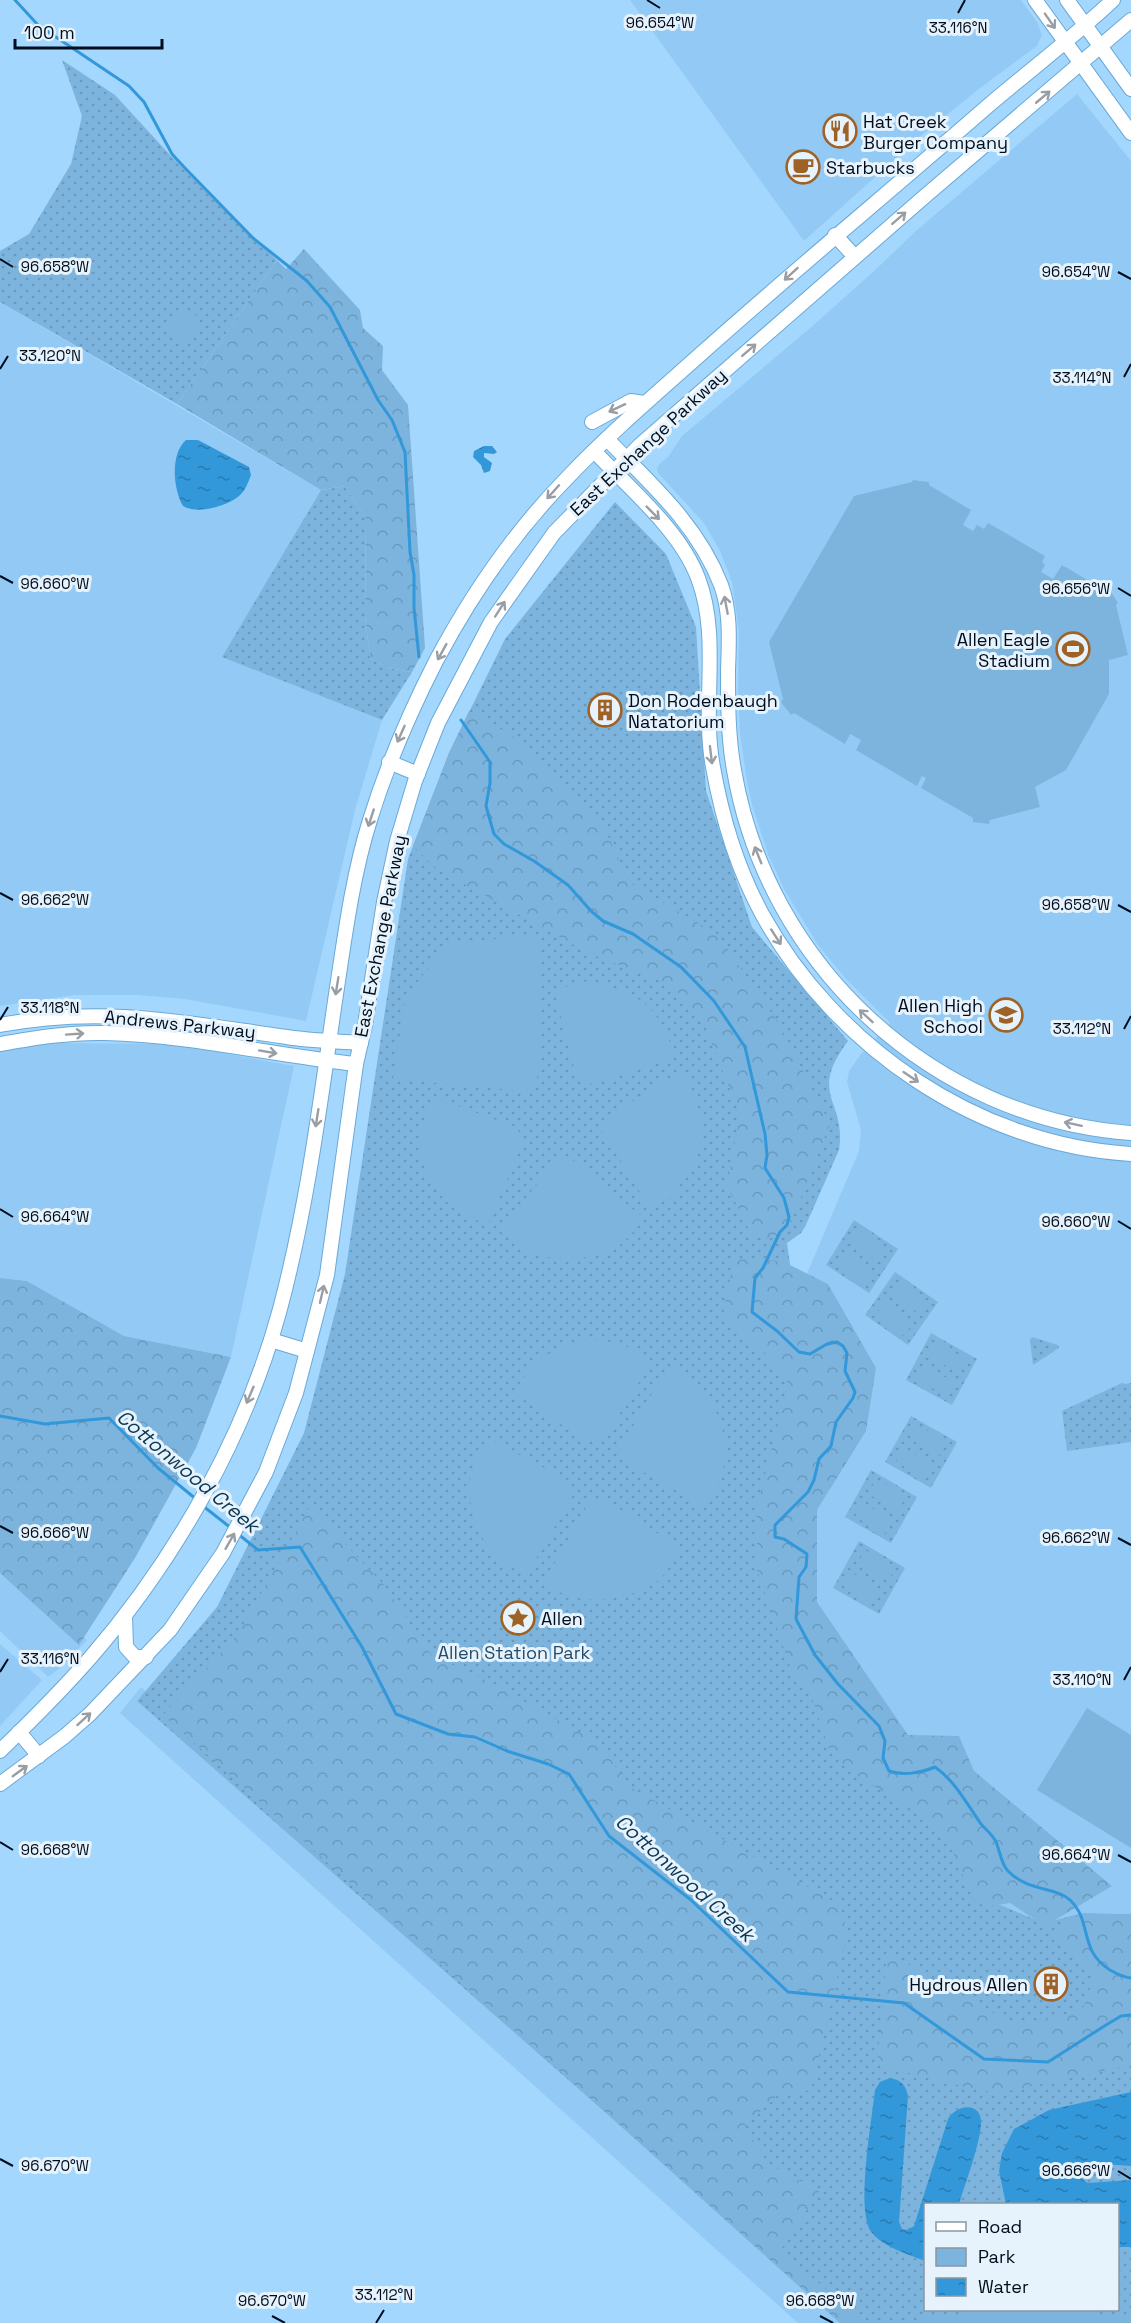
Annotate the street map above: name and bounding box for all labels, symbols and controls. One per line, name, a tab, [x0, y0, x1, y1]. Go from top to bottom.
scale bar	[15, 12, 162, 50]
one-way arrow	[1044, 12, 1056, 28]
text: 96.654°W	[626, 13, 694, 32]
text: 33.116°N	[929, 18, 987, 37]
text: 100 m	[24, 21, 75, 44]
one-way arrow	[1035, 90, 1051, 103]
place label: Hat Creek Burger Company	[863, 110, 1008, 154]
restaurant icon: Hat Creek Burger Company	[822, 113, 858, 149]
cafe icon: Starbucks	[785, 149, 821, 185]
place label: Starbucks	[826, 156, 915, 179]
one-way arrow	[892, 211, 907, 225]
text: 96.658°W	[21, 257, 89, 276]
text: 96.654°W	[1042, 262, 1110, 281]
one-way arrow	[784, 267, 799, 281]
one-way arrow	[741, 343, 756, 357]
text: 33.120°N	[19, 346, 81, 365]
street label: East Exchange Parkway	[565, 363, 731, 521]
text: 33.114°N	[1053, 368, 1111, 387]
one-way arrow	[608, 402, 626, 414]
one-way arrow	[546, 485, 560, 500]
one-way arrow	[646, 506, 661, 520]
text: 96.660°W	[21, 574, 89, 593]
text: 96.656°W	[1042, 579, 1110, 598]
one-way arrow	[720, 596, 731, 615]
one-way arrow	[494, 601, 506, 617]
place label: Allen Eagle Stadium	[957, 628, 1050, 672]
sports icon: Allen Eagle Stadium	[1055, 631, 1091, 667]
one-way arrow	[435, 643, 447, 660]
place label: Don Rodenbaugh Natatorium	[628, 689, 778, 733]
building icon: Don Rodenbaugh Natatorium	[587, 692, 623, 728]
one-way arrow	[395, 724, 407, 742]
one-way arrow	[706, 745, 717, 764]
one-way arrow	[364, 808, 375, 827]
street label: East Exchange Parkway	[349, 833, 411, 1039]
one-way arrow	[752, 847, 763, 865]
text: 96.662°W	[21, 890, 89, 909]
text: 96.658°W	[1042, 895, 1110, 914]
one-way arrow	[771, 928, 783, 945]
one-way arrow	[332, 976, 343, 996]
place label: Allen High School	[898, 994, 983, 1038]
school or university icon: Allen High School	[988, 997, 1024, 1033]
text: 33.118°N	[21, 998, 79, 1017]
street label: Andrews Parkway	[103, 1005, 257, 1043]
one-way arrow	[858, 1009, 873, 1023]
text: 33.112°N	[1053, 1019, 1111, 1038]
one-way arrow	[65, 1029, 85, 1040]
one-way arrow	[258, 1047, 277, 1058]
one-way arrow	[902, 1070, 919, 1083]
one-way arrow	[312, 1108, 323, 1128]
one-way arrow	[1064, 1118, 1084, 1129]
text: 96.664°W	[21, 1207, 89, 1226]
text: 96.660°W	[1042, 1212, 1110, 1231]
one-way arrow	[317, 1285, 329, 1304]
one-way arrow	[244, 1385, 255, 1403]
water label: Cottonwood Creek	[111, 1404, 266, 1540]
text: 96.666°W	[21, 1523, 89, 1542]
text: 96.662°W	[1042, 1528, 1110, 1547]
one-way arrow	[224, 1533, 236, 1550]
place icon: Allen	[500, 1600, 536, 1636]
place label: Allen	[541, 1607, 583, 1630]
park label: Allen Station Park	[438, 1641, 591, 1664]
text: 33.116°N	[21, 1649, 79, 1668]
text: 33.110°N	[1052, 1670, 1112, 1689]
one-way arrow	[76, 1712, 91, 1726]
one-way arrow	[11, 1764, 27, 1777]
water label: Cottonwood Creek	[610, 1809, 762, 1949]
text: 96.668°W	[21, 1840, 89, 1859]
text: 96.664°W	[1042, 1845, 1110, 1864]
building icon: Hydrous Allen	[1033, 1966, 1069, 2002]
place label: Hydrous Allen	[909, 1973, 1028, 1996]
text: 96.670°W	[21, 2156, 89, 2175]
text: 96.666°W	[1042, 2161, 1110, 2180]
legend	[924, 2203, 1119, 2311]
text: Road	[978, 2215, 1022, 2238]
text: Park	[978, 2245, 1016, 2268]
text: Water	[978, 2275, 1029, 2298]
text: 33.112°N	[355, 2285, 413, 2304]
text: 96.670°W	[238, 2291, 306, 2310]
text: 96.668°W	[786, 2291, 854, 2310]

